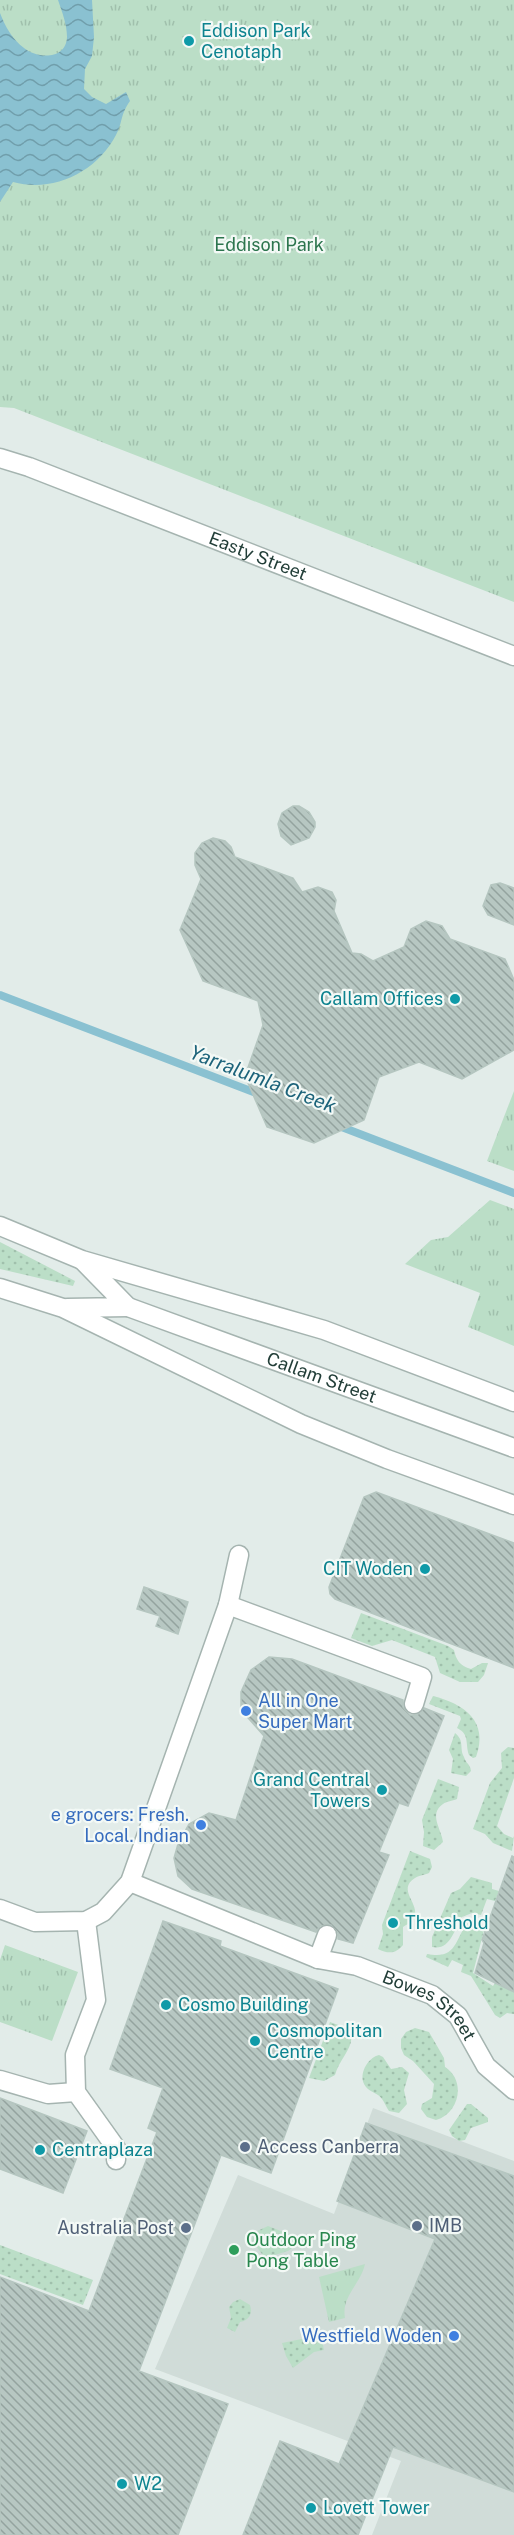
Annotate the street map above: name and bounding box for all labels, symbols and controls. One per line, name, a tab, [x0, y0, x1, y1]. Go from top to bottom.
place label: Eddison Park Cenotaph	[201, 20, 311, 62]
marker: Eddison Park Cenotaph	[182, 34, 196, 48]
park label: Eddison Park	[214, 234, 324, 255]
street label: Easty Street	[206, 527, 310, 584]
place label: Callam Offices	[320, 988, 443, 1009]
marker: Callam Offices	[448, 992, 462, 1006]
water label: Yarralumla Creek	[187, 1040, 340, 1118]
street label: Callam Street	[264, 1348, 379, 1407]
place label: CIT Woden	[323, 1558, 413, 1579]
marker: CIT Woden	[418, 1562, 432, 1576]
place label: All in One Super Mart	[258, 1690, 353, 1732]
marker: All in One Super Mart	[239, 1704, 253, 1718]
place label: Grand Central Towers	[253, 1769, 370, 1811]
marker: Grand Central Towers	[375, 1783, 389, 1797]
place label: e grocers: Fresh. Local. Indian	[51, 1804, 189, 1846]
marker: e grocers: Fresh. Local. Indian	[194, 1818, 208, 1832]
place label: Threshold	[405, 1912, 489, 1933]
marker: Threshold	[386, 1916, 400, 1930]
street label: Bowes Street	[380, 1966, 481, 2044]
place label: Cosmo Building	[178, 1994, 309, 2015]
marker: Cosmo Building	[159, 1998, 173, 2012]
place label: Cosmopolitan Centre	[267, 2020, 382, 2062]
marker: Cosmopolitan Centre	[248, 2034, 262, 2048]
place label: Access Canberra	[257, 2136, 399, 2157]
place label: Centraplaza	[52, 2139, 153, 2160]
marker: Access Canberra	[238, 2140, 252, 2154]
marker: Centraplaza	[33, 2143, 47, 2157]
place label: IMB	[429, 2215, 462, 2236]
place label: Australia Post	[57, 2217, 174, 2238]
marker: IMB	[410, 2219, 424, 2233]
marker: Australia Post	[179, 2221, 193, 2235]
place label: Outdoor Ping Pong Table	[246, 2229, 357, 2271]
marker: Outdoor Ping Pong Table	[227, 2243, 241, 2257]
place label: Westfield Woden	[301, 2325, 442, 2346]
marker: Westfield Woden	[447, 2329, 461, 2343]
place label: W2	[134, 2473, 162, 2494]
marker: W2	[115, 2477, 129, 2491]
place label: Lovett Tower	[323, 2497, 430, 2518]
marker: Lovett Tower	[304, 2501, 318, 2515]

